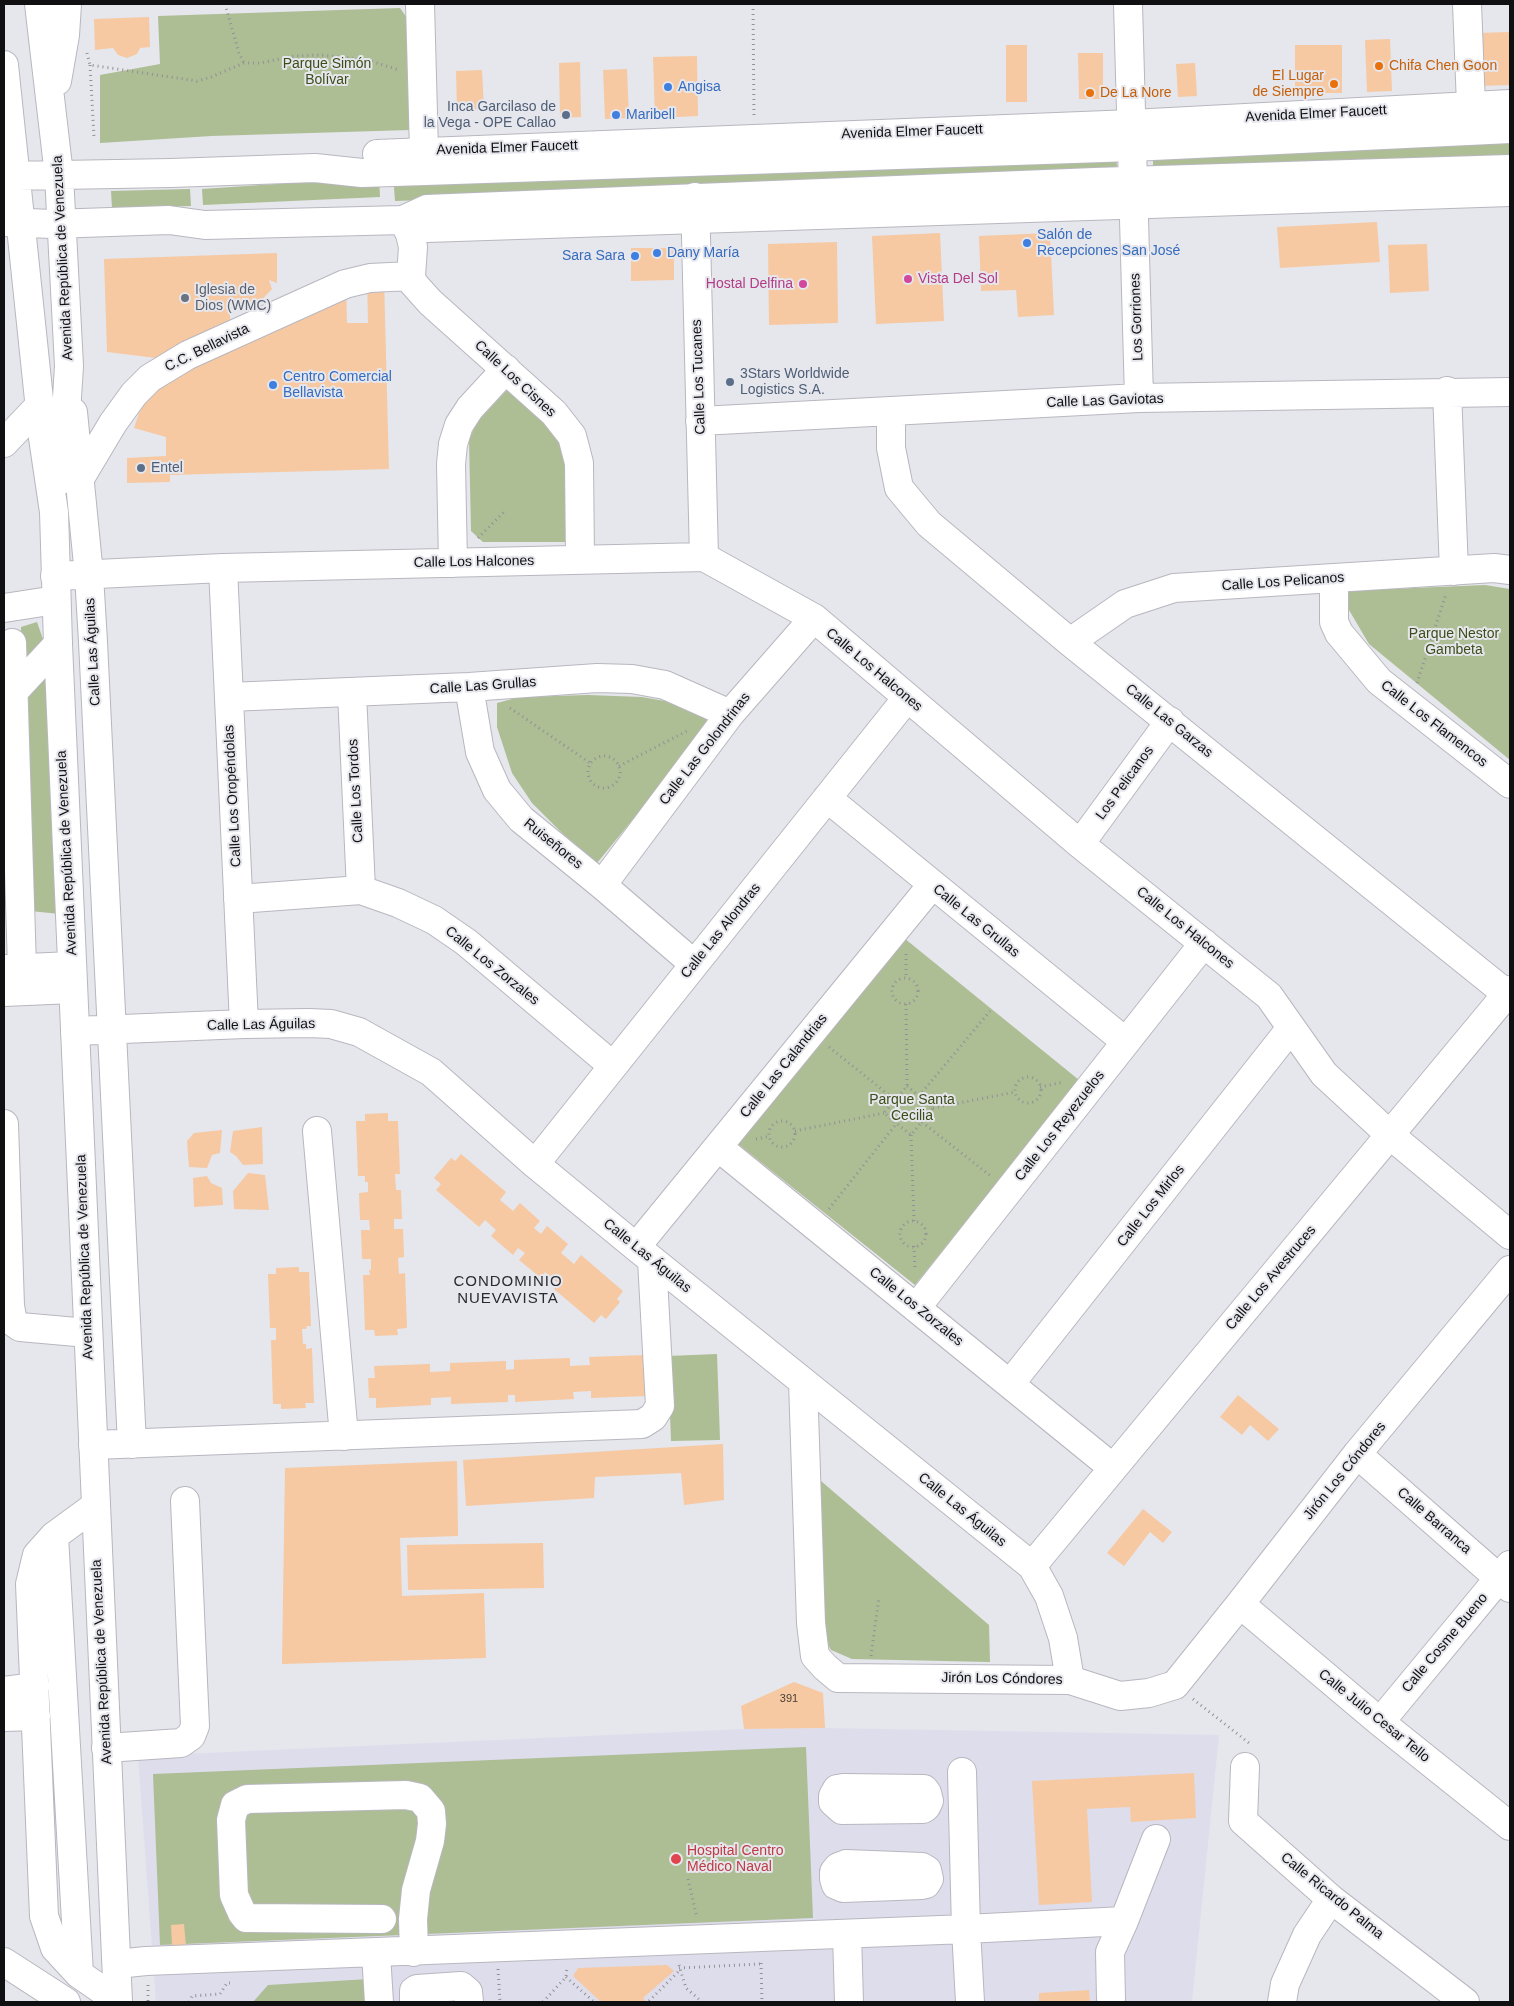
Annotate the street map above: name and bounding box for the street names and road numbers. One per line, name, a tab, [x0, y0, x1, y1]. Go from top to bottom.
street label: Avenida Elmer Faucett	[1245, 102, 1387, 126]
street label: Avenida Elmer Faucett	[841, 121, 983, 143]
street label: Avenida Elmer Faucett	[436, 137, 578, 159]
street label: Avenida República de Venezuela	[49, 155, 77, 361]
street label: Los Gorriones	[1127, 273, 1147, 361]
street label: Calle Los Tucanes	[689, 319, 709, 435]
street label: C.C. Bellavista	[162, 320, 252, 376]
street label: Calle Los Cisnes	[471, 337, 559, 421]
street label: Calle Las Gaviotas	[1046, 391, 1164, 411]
street label: Calle Los Halcones	[414, 553, 534, 571]
street label: Calle Los Pelicanos	[1221, 569, 1345, 595]
street label: Calle Las Águilas	[82, 598, 104, 706]
street label: Calle Los Halcones	[822, 625, 926, 715]
street label: Calle Las Grullas	[429, 674, 537, 698]
street label: Calle Los Flamencos	[1377, 677, 1491, 771]
street label: Calle Las Garzas	[1122, 681, 1216, 761]
street label: Calle Las Golondrinas	[656, 690, 754, 808]
street label: Calle Los Oropéndolas	[221, 724, 245, 868]
street label: Calle Los Tordos	[345, 738, 367, 844]
street label: Los Pelicanos	[1093, 743, 1157, 823]
street label: Avenida República de Venezuela	[53, 750, 81, 956]
street label: Ruiseñores	[520, 815, 586, 873]
street label: Calle Las Alondras	[677, 880, 765, 982]
street label: Calle Las Grullas	[929, 881, 1023, 961]
street label: Calle Los Halcones	[1133, 884, 1237, 972]
street label: Calle Los Zorzales	[442, 923, 542, 1009]
street label: Calle Las Calandrias	[737, 1011, 831, 1121]
street label: Calle Las Águilas	[207, 1016, 315, 1034]
street label: Calle Los Reyezuelos	[1012, 1067, 1108, 1185]
street label: Avenida República de Venezuela	[73, 1154, 97, 1360]
street label: Calle Los Mirlos	[1114, 1162, 1188, 1250]
street label: Calle Las Águilas	[600, 1215, 694, 1297]
street label: Calle Los Avestruces	[1222, 1222, 1320, 1334]
street label: Calle Los Zorzales	[866, 1264, 966, 1350]
street label: Jirón Los Cóndores	[1300, 1419, 1390, 1523]
street label: Calle Las Águilas	[915, 1469, 1009, 1551]
street label: Calle Barranca	[1394, 1484, 1474, 1558]
street label: Avenida República de Venezuela	[88, 1559, 116, 1765]
street label: Calle Cosme Bueno	[1399, 1590, 1491, 1696]
street label: Calle Julio Cesar Tello	[1315, 1666, 1433, 1766]
street label: Jirón Los Cóndores	[941, 1670, 1063, 1688]
street label: Calle Ricardo Palma	[1277, 1849, 1387, 1943]

